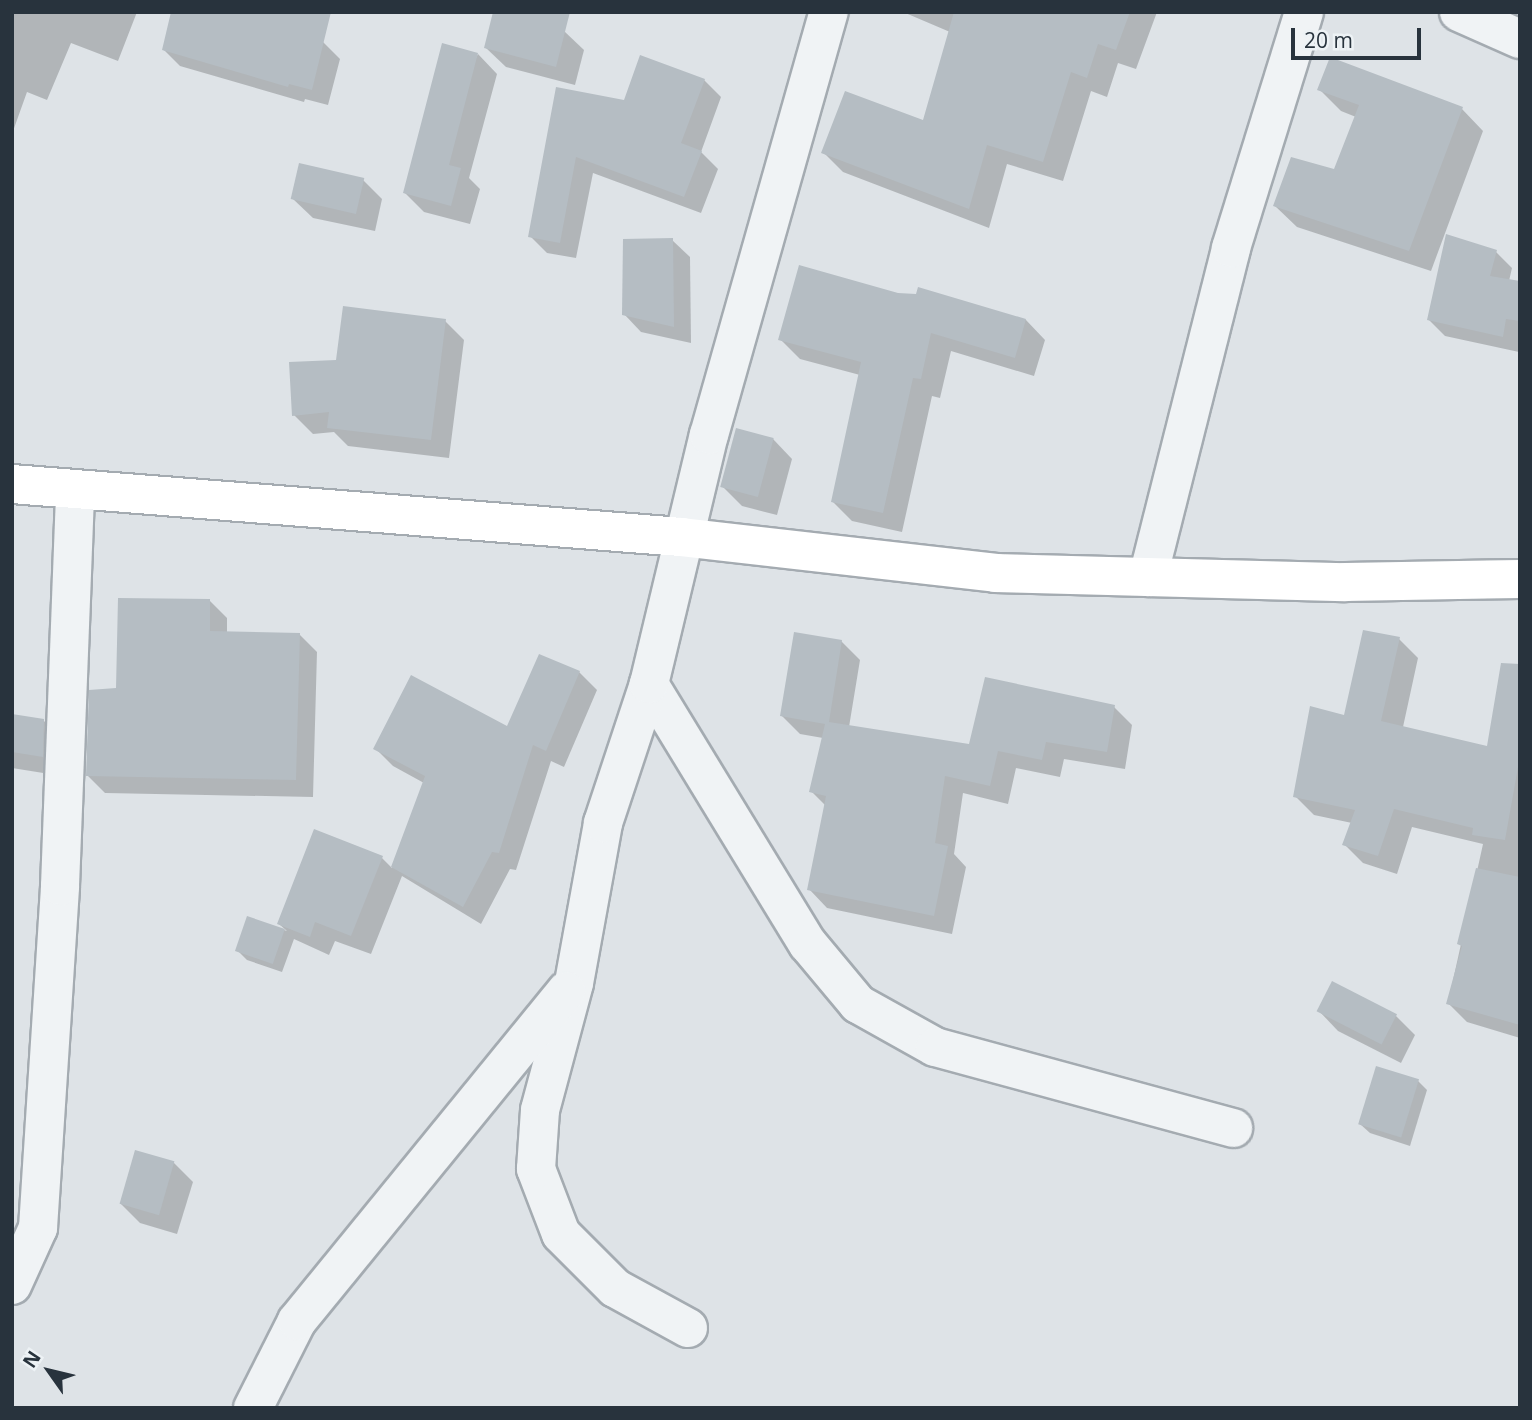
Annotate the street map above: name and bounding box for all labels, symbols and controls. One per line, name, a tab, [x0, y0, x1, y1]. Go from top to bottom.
scale bar	[1294, 14, 1424, 58]
text: 20 m	[1304, 26, 1353, 54]
north arrow	[14, 1336, 84, 1406]
text: N	[16, 1346, 47, 1373]

